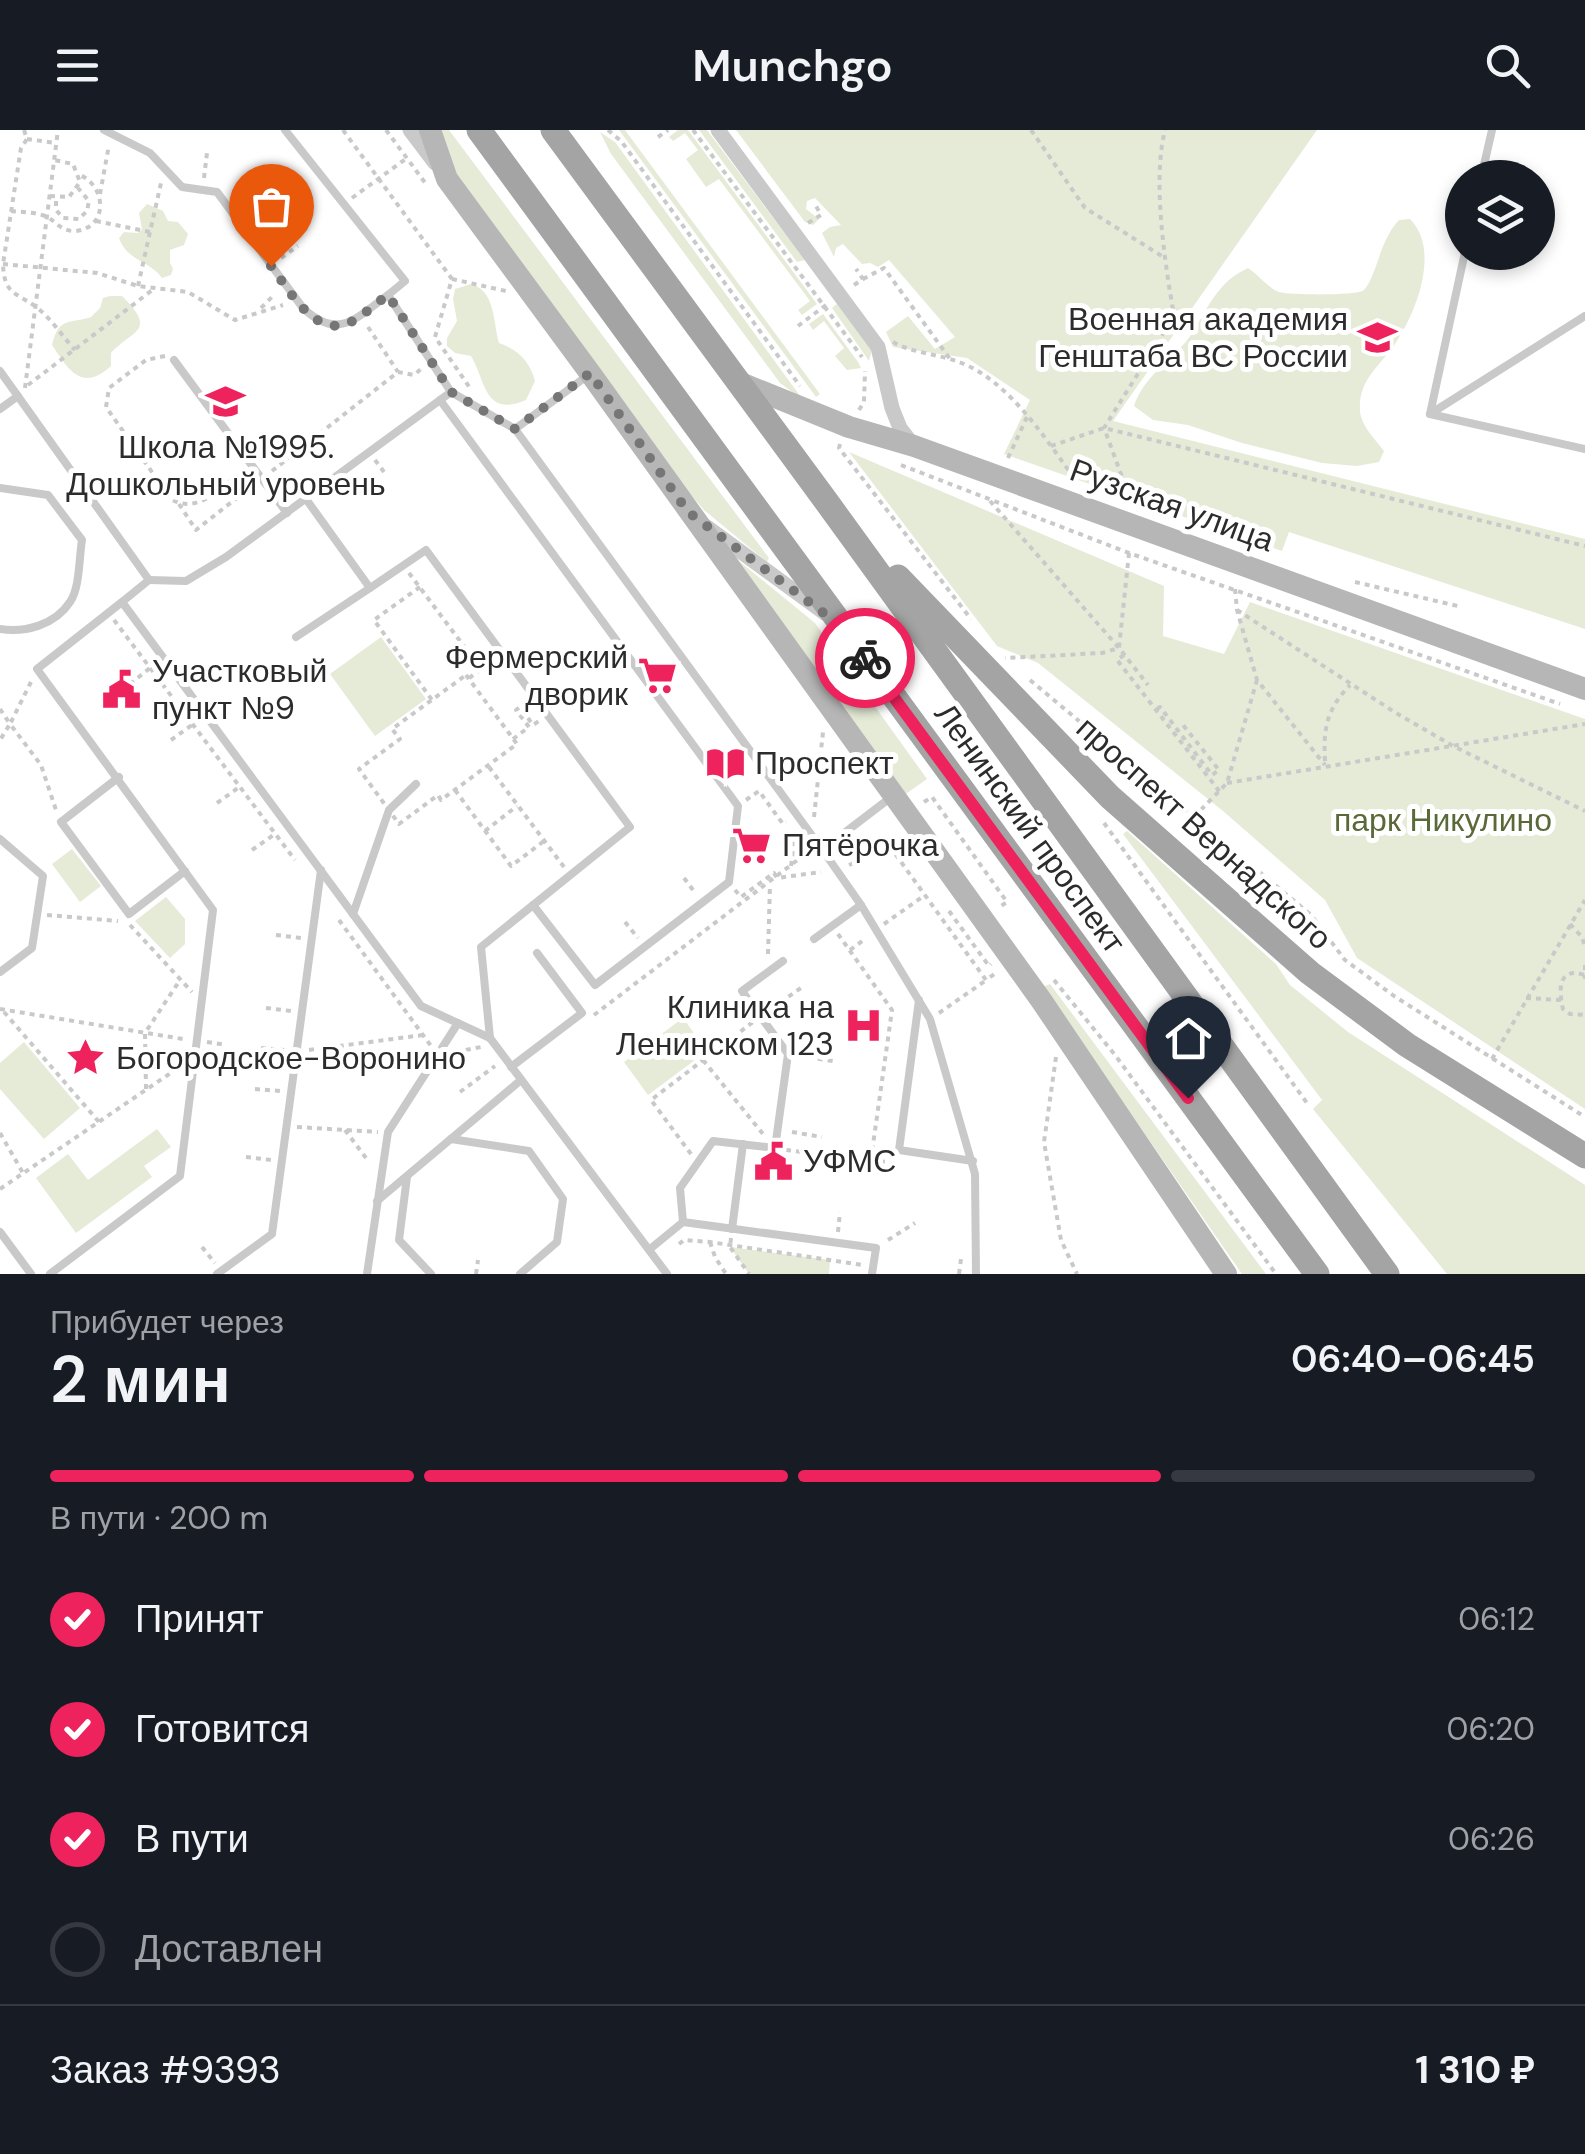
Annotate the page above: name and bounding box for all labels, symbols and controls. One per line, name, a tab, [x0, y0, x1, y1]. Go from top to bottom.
text: Munchgo	[692, 36, 893, 95]
icon: menu	[50, 38, 105, 93]
icon: search	[1480, 38, 1535, 93]
map controls	[1445, 160, 1555, 270]
button: layers	[1445, 160, 1555, 270]
pin	[229, 164, 314, 267]
icon: bag	[244, 179, 299, 234]
place label: Военная академия Генштаба ВС России	[1038, 298, 1348, 377]
school or university icon: Военная академия Генштаба ВС России	[1357, 316, 1399, 358]
school or university icon: Школа №1995. Дошкольный уровень	[205, 381, 247, 423]
place label: Школа №1995. Дошкольный уровень	[66, 426, 386, 505]
street label: Рузская улица	[1064, 449, 1280, 561]
courier	[815, 608, 915, 708]
icon: bike	[838, 631, 893, 686]
place label: Фермерский дворик	[445, 636, 629, 715]
place label: Участковый пункт №9	[152, 650, 327, 729]
supermarket icon: Фермерский дворик	[637, 654, 679, 696]
public building icon: Участковый пункт №9	[101, 668, 143, 710]
street label: Ленинский проспект	[925, 695, 1135, 962]
street label: проспект Вернадского	[1067, 707, 1341, 959]
library icon: Проспект	[704, 742, 746, 784]
place label: Проспект	[755, 742, 894, 784]
park label: парк Никулино	[1334, 799, 1552, 841]
supermarket icon: Пятёрочка	[731, 824, 773, 866]
place label: Пятёрочка	[782, 824, 939, 866]
place label: Клиника на Ленинском 123	[616, 986, 834, 1065]
pin	[1146, 996, 1231, 1099]
hospital icon: Клиника на Ленинском 123	[843, 1004, 885, 1046]
icon: home	[1161, 1011, 1216, 1066]
place icon: Богородское-Воронино	[65, 1037, 107, 1079]
place label: Богородское-Воронино	[116, 1037, 466, 1079]
public building icon: УФМС	[752, 1140, 794, 1182]
place label: УФМС	[803, 1140, 896, 1182]
text: Прибудет через	[50, 1301, 284, 1343]
text: 06:40–06:45	[1291, 1334, 1535, 1384]
text: 2 мин	[50, 1338, 231, 1422]
text: В пути · 200 m	[50, 1497, 268, 1539]
icon: check	[50, 1592, 105, 1647]
text: Принят	[135, 1594, 264, 1644]
text: 06:12	[1458, 1598, 1535, 1640]
icon: check	[50, 1702, 105, 1757]
text: Готовится	[135, 1704, 309, 1754]
text: 06:20	[1447, 1708, 1535, 1750]
icon: check	[50, 1812, 105, 1867]
text: В пути	[135, 1814, 249, 1864]
text: 06:26	[1448, 1818, 1535, 1860]
text: Доставлен	[135, 1924, 323, 1974]
text: Заказ #9393	[50, 2045, 281, 2095]
text: 1 310 ₽	[1415, 2045, 1535, 2095]

